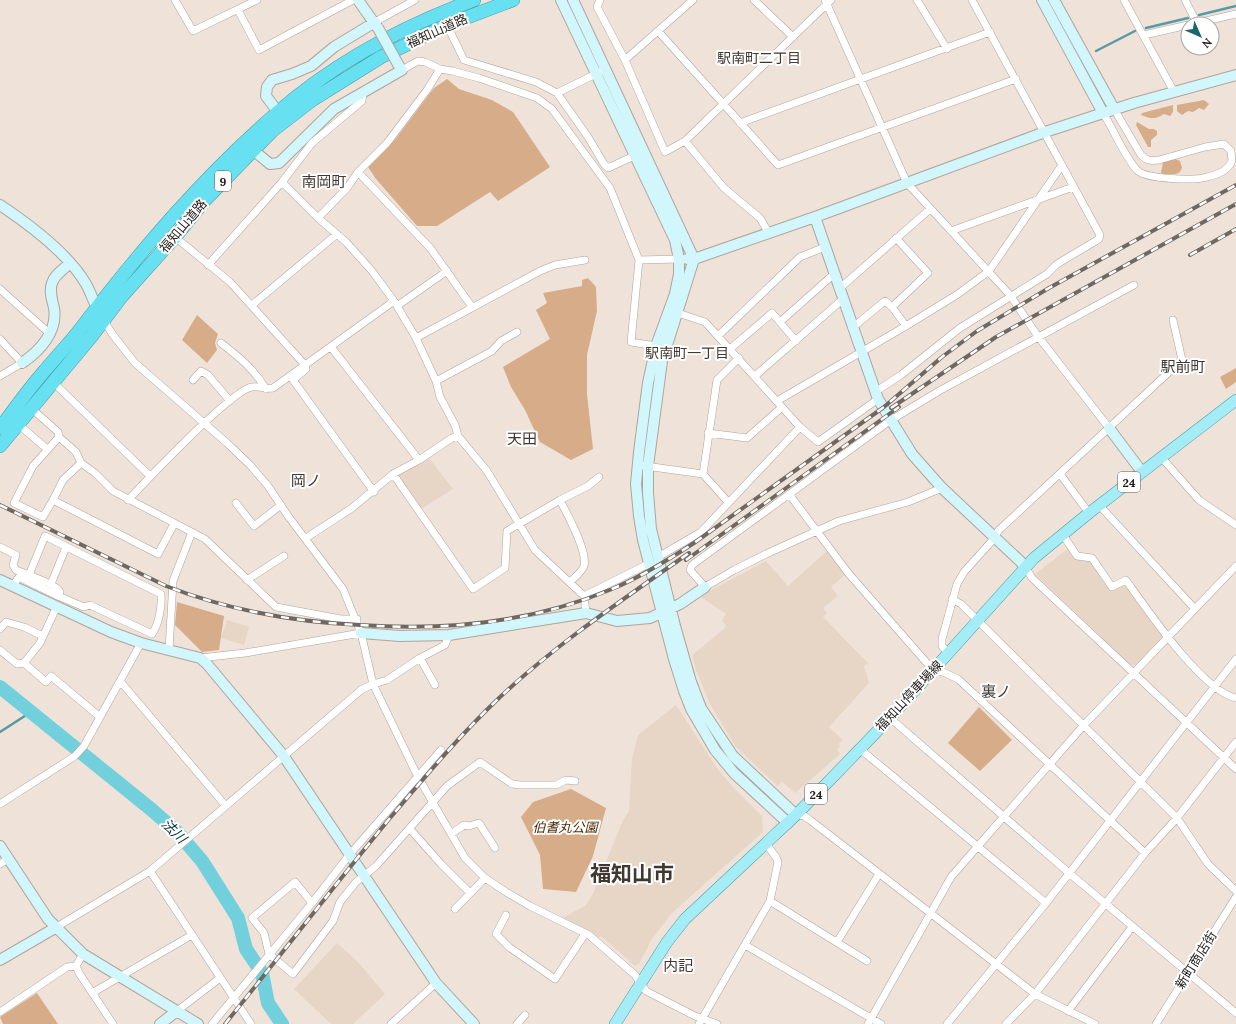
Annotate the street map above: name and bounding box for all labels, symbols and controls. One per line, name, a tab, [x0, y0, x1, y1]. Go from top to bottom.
street label: 福知山道路	[404, 10, 470, 52]
north arrow	[1180, 16, 1220, 56]
text: N	[1199, 35, 1215, 51]
district label: 駅南町二丁目	[717, 49, 801, 67]
road number: 9	[215, 171, 231, 191]
district label: 南岡町	[301, 172, 347, 191]
street label: 福知山道路	[156, 196, 210, 256]
district label: 駅南町一丁目	[645, 344, 729, 362]
district label: 駅前町	[1160, 357, 1206, 376]
district label: 天田	[507, 429, 537, 448]
district label: 岡ノ	[291, 471, 321, 490]
road number: 24	[1118, 472, 1140, 492]
street label: 福知山停車場線	[872, 657, 946, 735]
district label: 裏ノ	[981, 682, 1011, 701]
road number: 24	[805, 784, 827, 804]
water label: 法川	[158, 815, 192, 849]
park label: 伯耆丸公園	[532, 819, 599, 836]
district label: 福知山市	[590, 860, 674, 887]
street label: 新町商店街	[1172, 928, 1220, 992]
district label: 内記	[663, 956, 693, 975]

